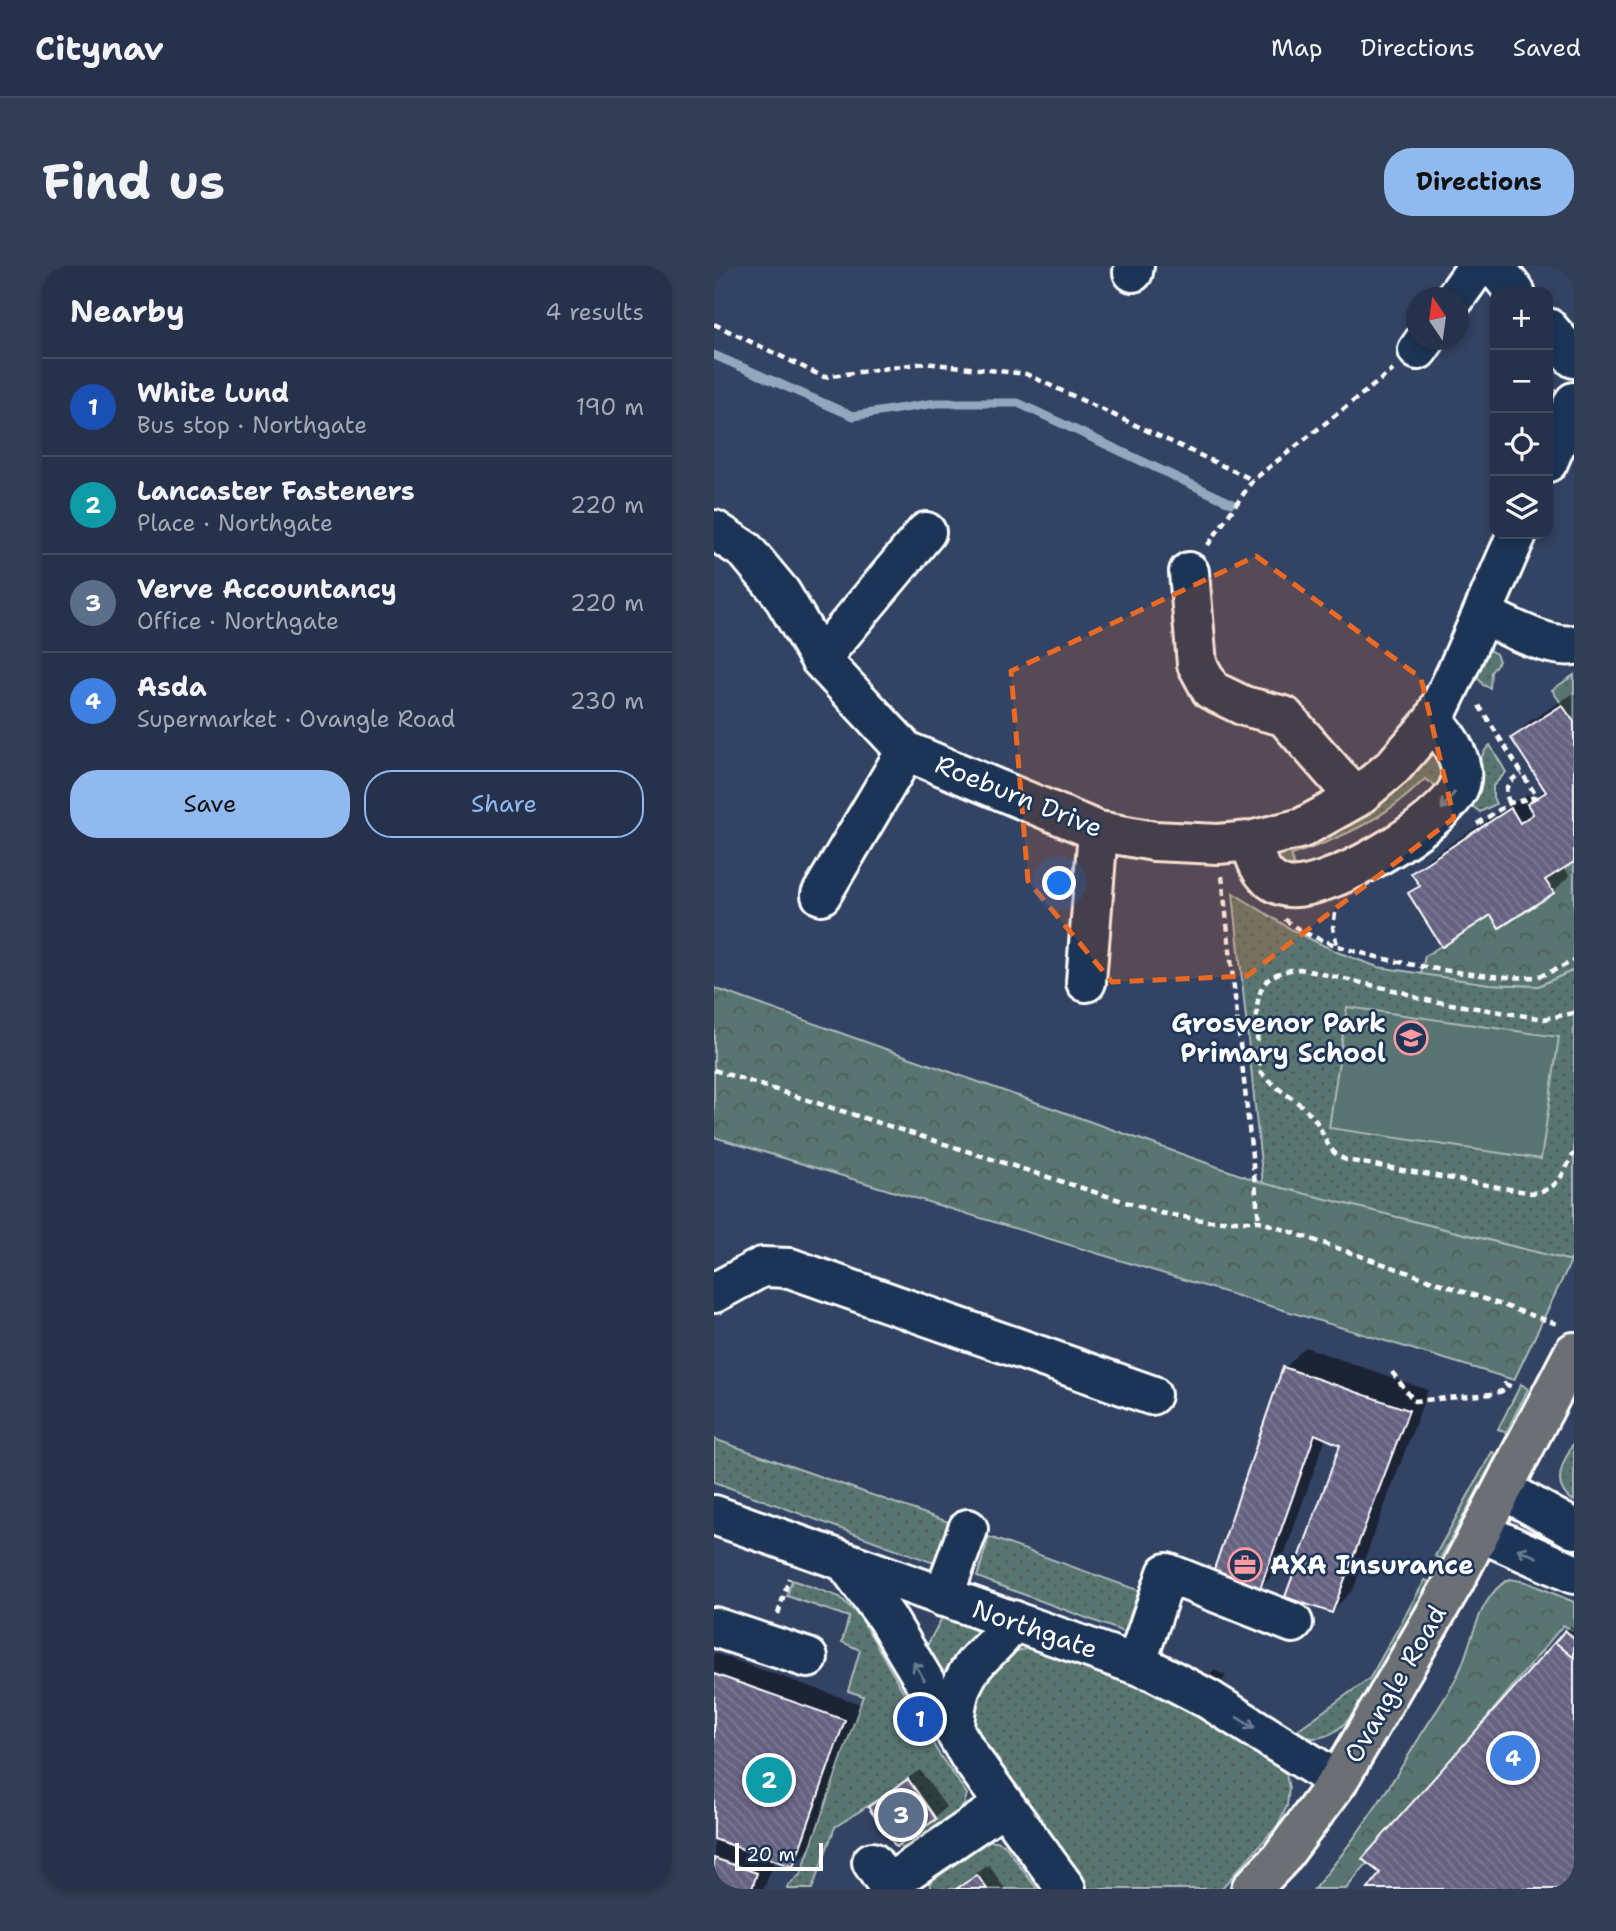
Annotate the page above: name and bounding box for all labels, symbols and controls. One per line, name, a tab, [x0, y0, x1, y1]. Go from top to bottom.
text: Citynav	[35, 26, 164, 71]
text: Map	[1271, 32, 1322, 64]
text: Directions	[1360, 32, 1475, 64]
text: Saved	[1513, 32, 1581, 64]
button: Directions	[1384, 148, 1574, 216]
text: Find us	[42, 149, 225, 215]
north arrow	[1406, 287, 1469, 350]
map controls	[1490, 287, 1553, 539]
button: +	[1490, 287, 1553, 350]
text: Nearby	[70, 291, 185, 332]
text: 4 results	[545, 297, 644, 327]
button: −	[1490, 350, 1553, 413]
text: White Lund	[137, 375, 289, 410]
text: 1	[88, 392, 98, 422]
text: 190 m	[576, 392, 644, 422]
text: Bus stop · Northgate	[137, 410, 367, 440]
button: locate	[1490, 413, 1553, 476]
text: Lancaster Fasteners	[137, 473, 415, 508]
button: layers	[1490, 476, 1553, 539]
text: 2	[85, 490, 101, 520]
text: 220 m	[570, 490, 644, 520]
text: Place · Northgate	[137, 508, 333, 538]
text: Verve Accountancy	[137, 571, 397, 606]
text: 3	[85, 588, 101, 618]
text: 220 m	[570, 588, 644, 618]
text: Office · Northgate	[137, 606, 339, 636]
text: Asda	[137, 669, 207, 704]
text: 4	[85, 686, 101, 716]
text: 230 m	[570, 686, 644, 716]
text: Supermarket · Ovangle Road	[137, 704, 455, 734]
street label: Roeburn Drive	[930, 746, 1108, 845]
button: Save	[70, 770, 350, 838]
button: Share	[364, 770, 644, 838]
one-way arrow	[1441, 792, 1456, 810]
your location	[1042, 866, 1076, 900]
place label: Grosvenor Park Primary School	[1171, 1005, 1386, 1070]
school or university icon: Grosvenor Park Primary School	[1392, 1019, 1430, 1057]
office icon: AXA Insurance	[1226, 1546, 1264, 1584]
one-way arrow	[1517, 1546, 1538, 1559]
place label: AXA Insurance	[1270, 1547, 1474, 1582]
street label: Northgate	[968, 1591, 1102, 1666]
street label: Ovangle Road	[1335, 1599, 1454, 1769]
one-way arrow	[911, 1662, 925, 1682]
pin: 1	[897, 1693, 943, 1745]
one-way arrow	[1236, 1715, 1255, 1730]
pin: 4	[1490, 1732, 1536, 1784]
pin: 2	[746, 1754, 792, 1806]
pin: 3	[878, 1789, 924, 1841]
scale bar	[735, 1840, 822, 1872]
text: 20 m	[746, 1842, 795, 1867]

